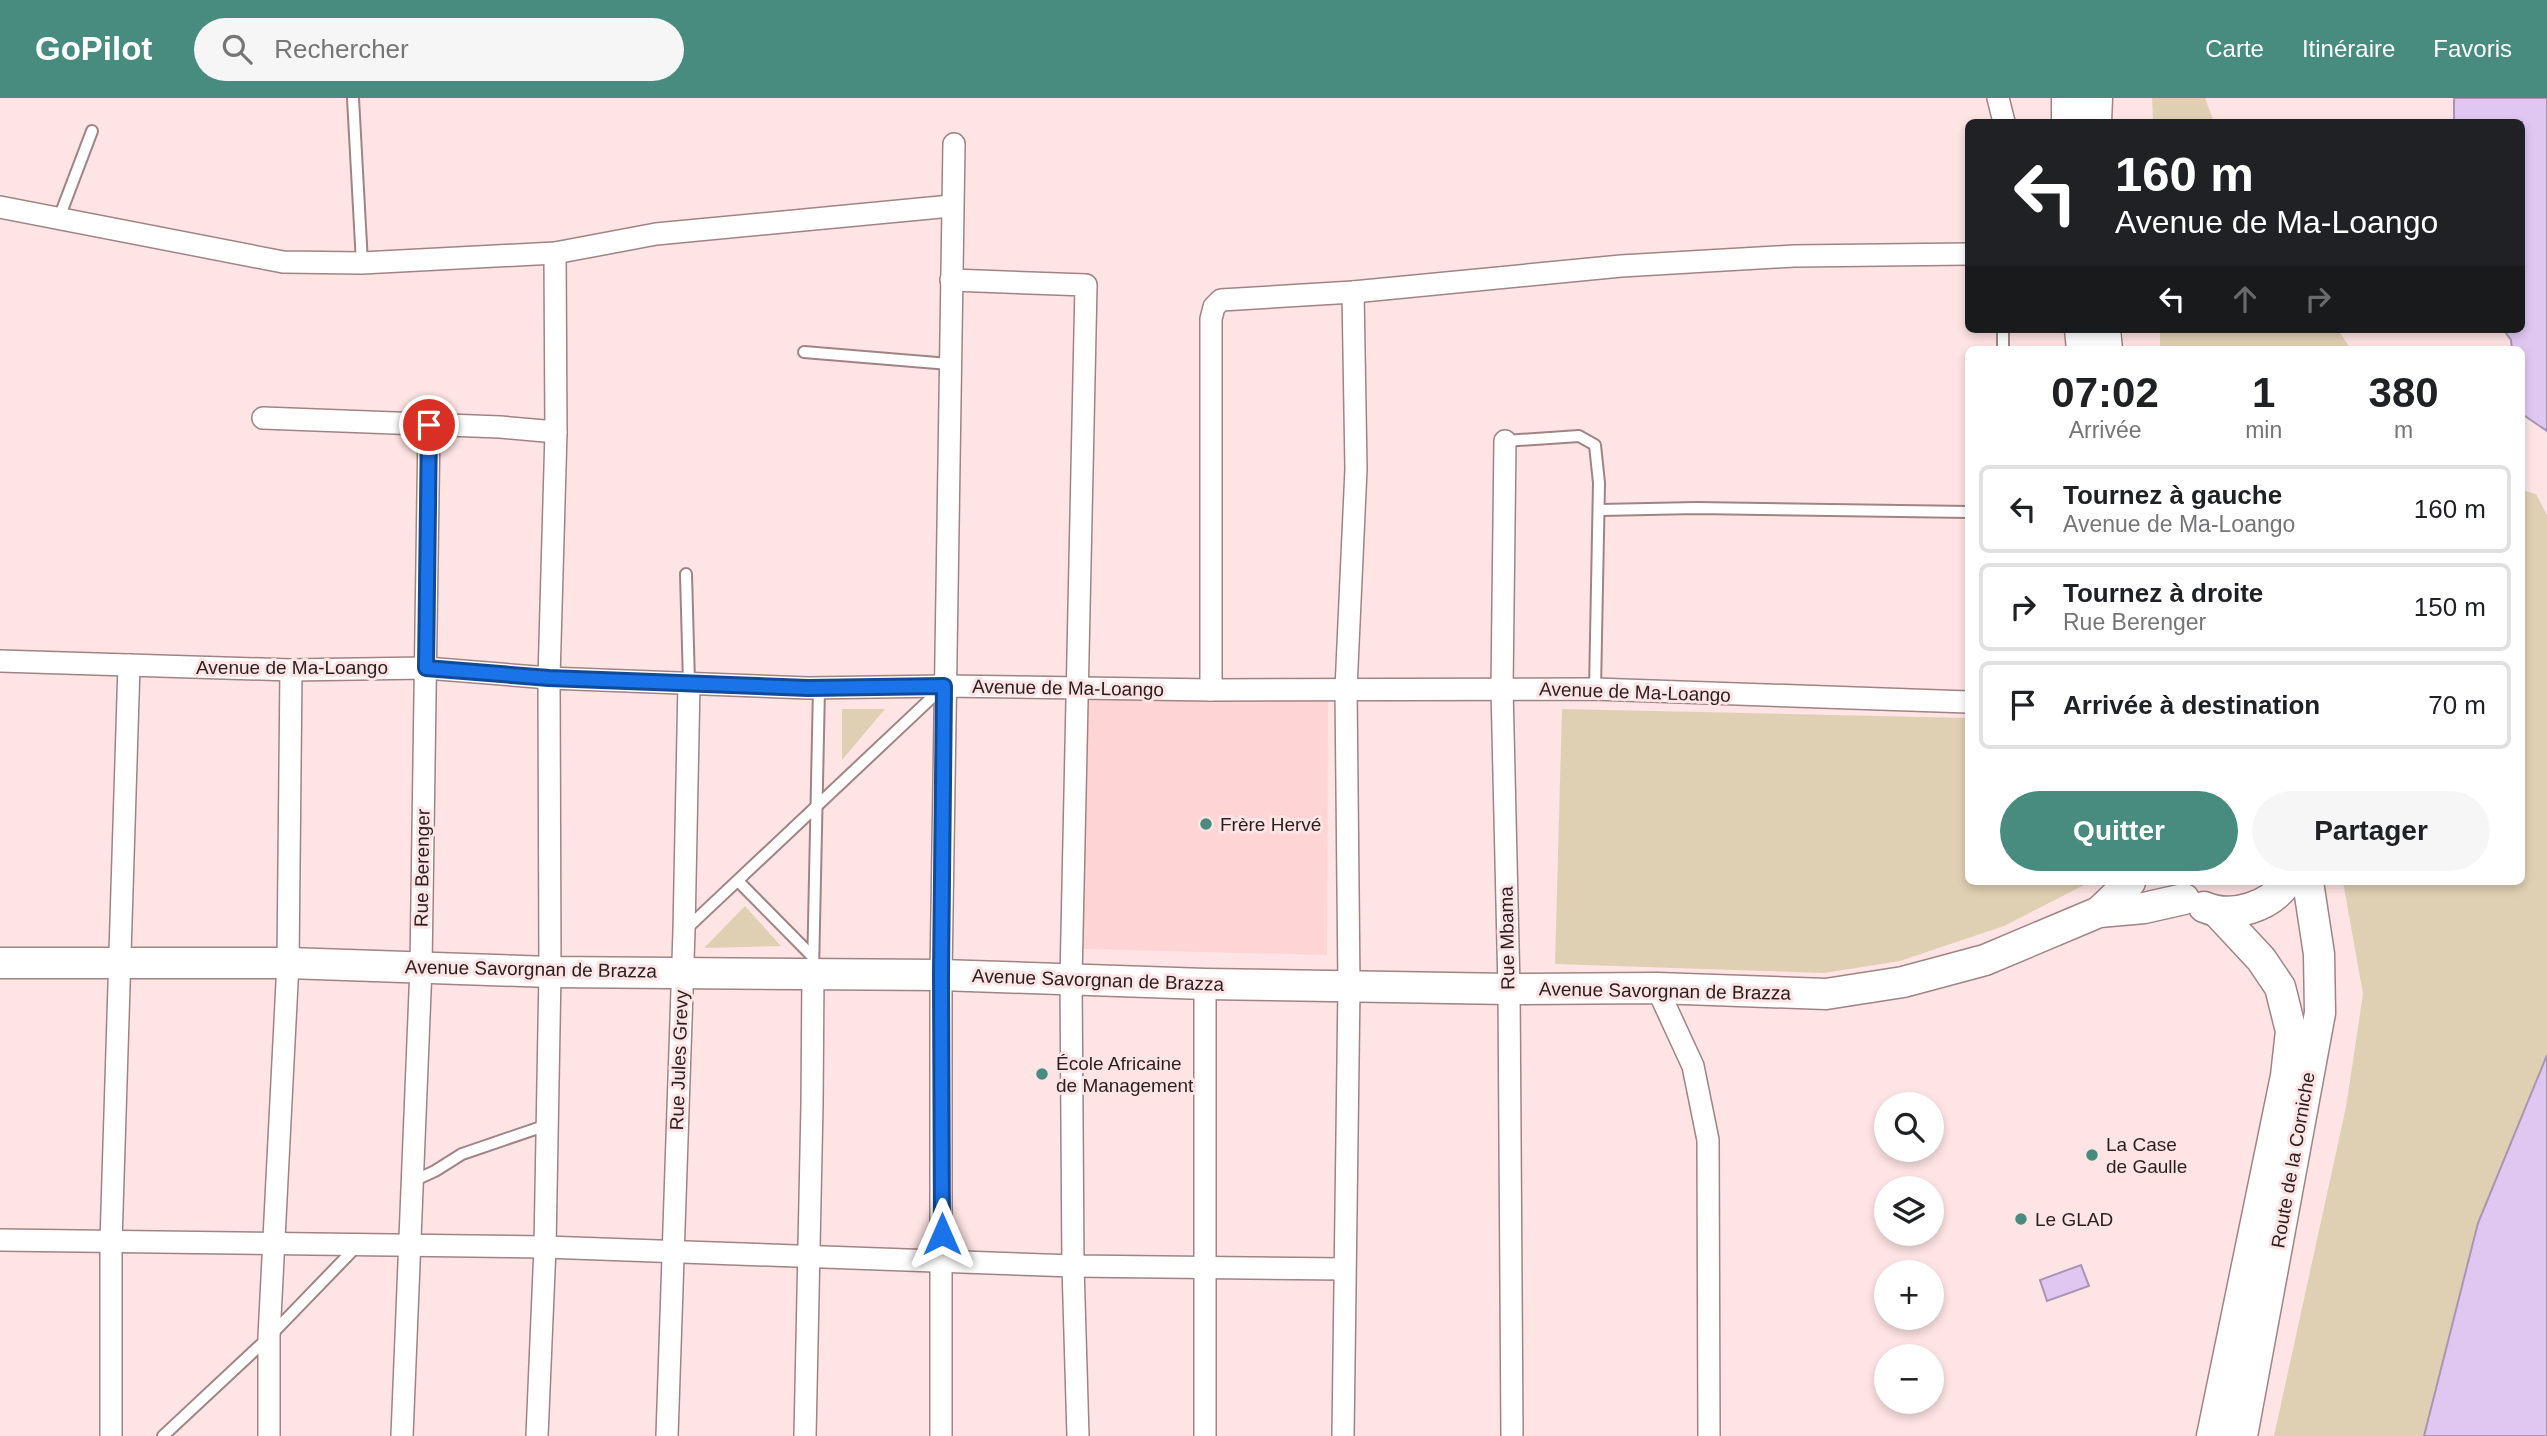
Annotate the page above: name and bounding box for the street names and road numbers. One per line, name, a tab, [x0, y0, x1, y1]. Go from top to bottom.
street label: Avenue de Ma-Loango	[196, 657, 388, 678]
street label: Avenue de Ma-Loango	[972, 676, 1164, 700]
street label: Avenue de Ma-Loango	[1539, 678, 1731, 706]
street label: Rue Berenger	[410, 808, 434, 927]
street label: Rue Mbama	[1496, 886, 1518, 990]
street label: Avenue Savorgnan de Brazza	[405, 956, 658, 982]
street label: Avenue Savorgnan de Brazza	[972, 965, 1225, 995]
street label: Avenue Savorgnan de Brazza	[1539, 978, 1792, 1004]
street label: Rue Jules Grevy	[666, 989, 692, 1131]
street label: Route de la Corniche	[2267, 1070, 2319, 1250]

